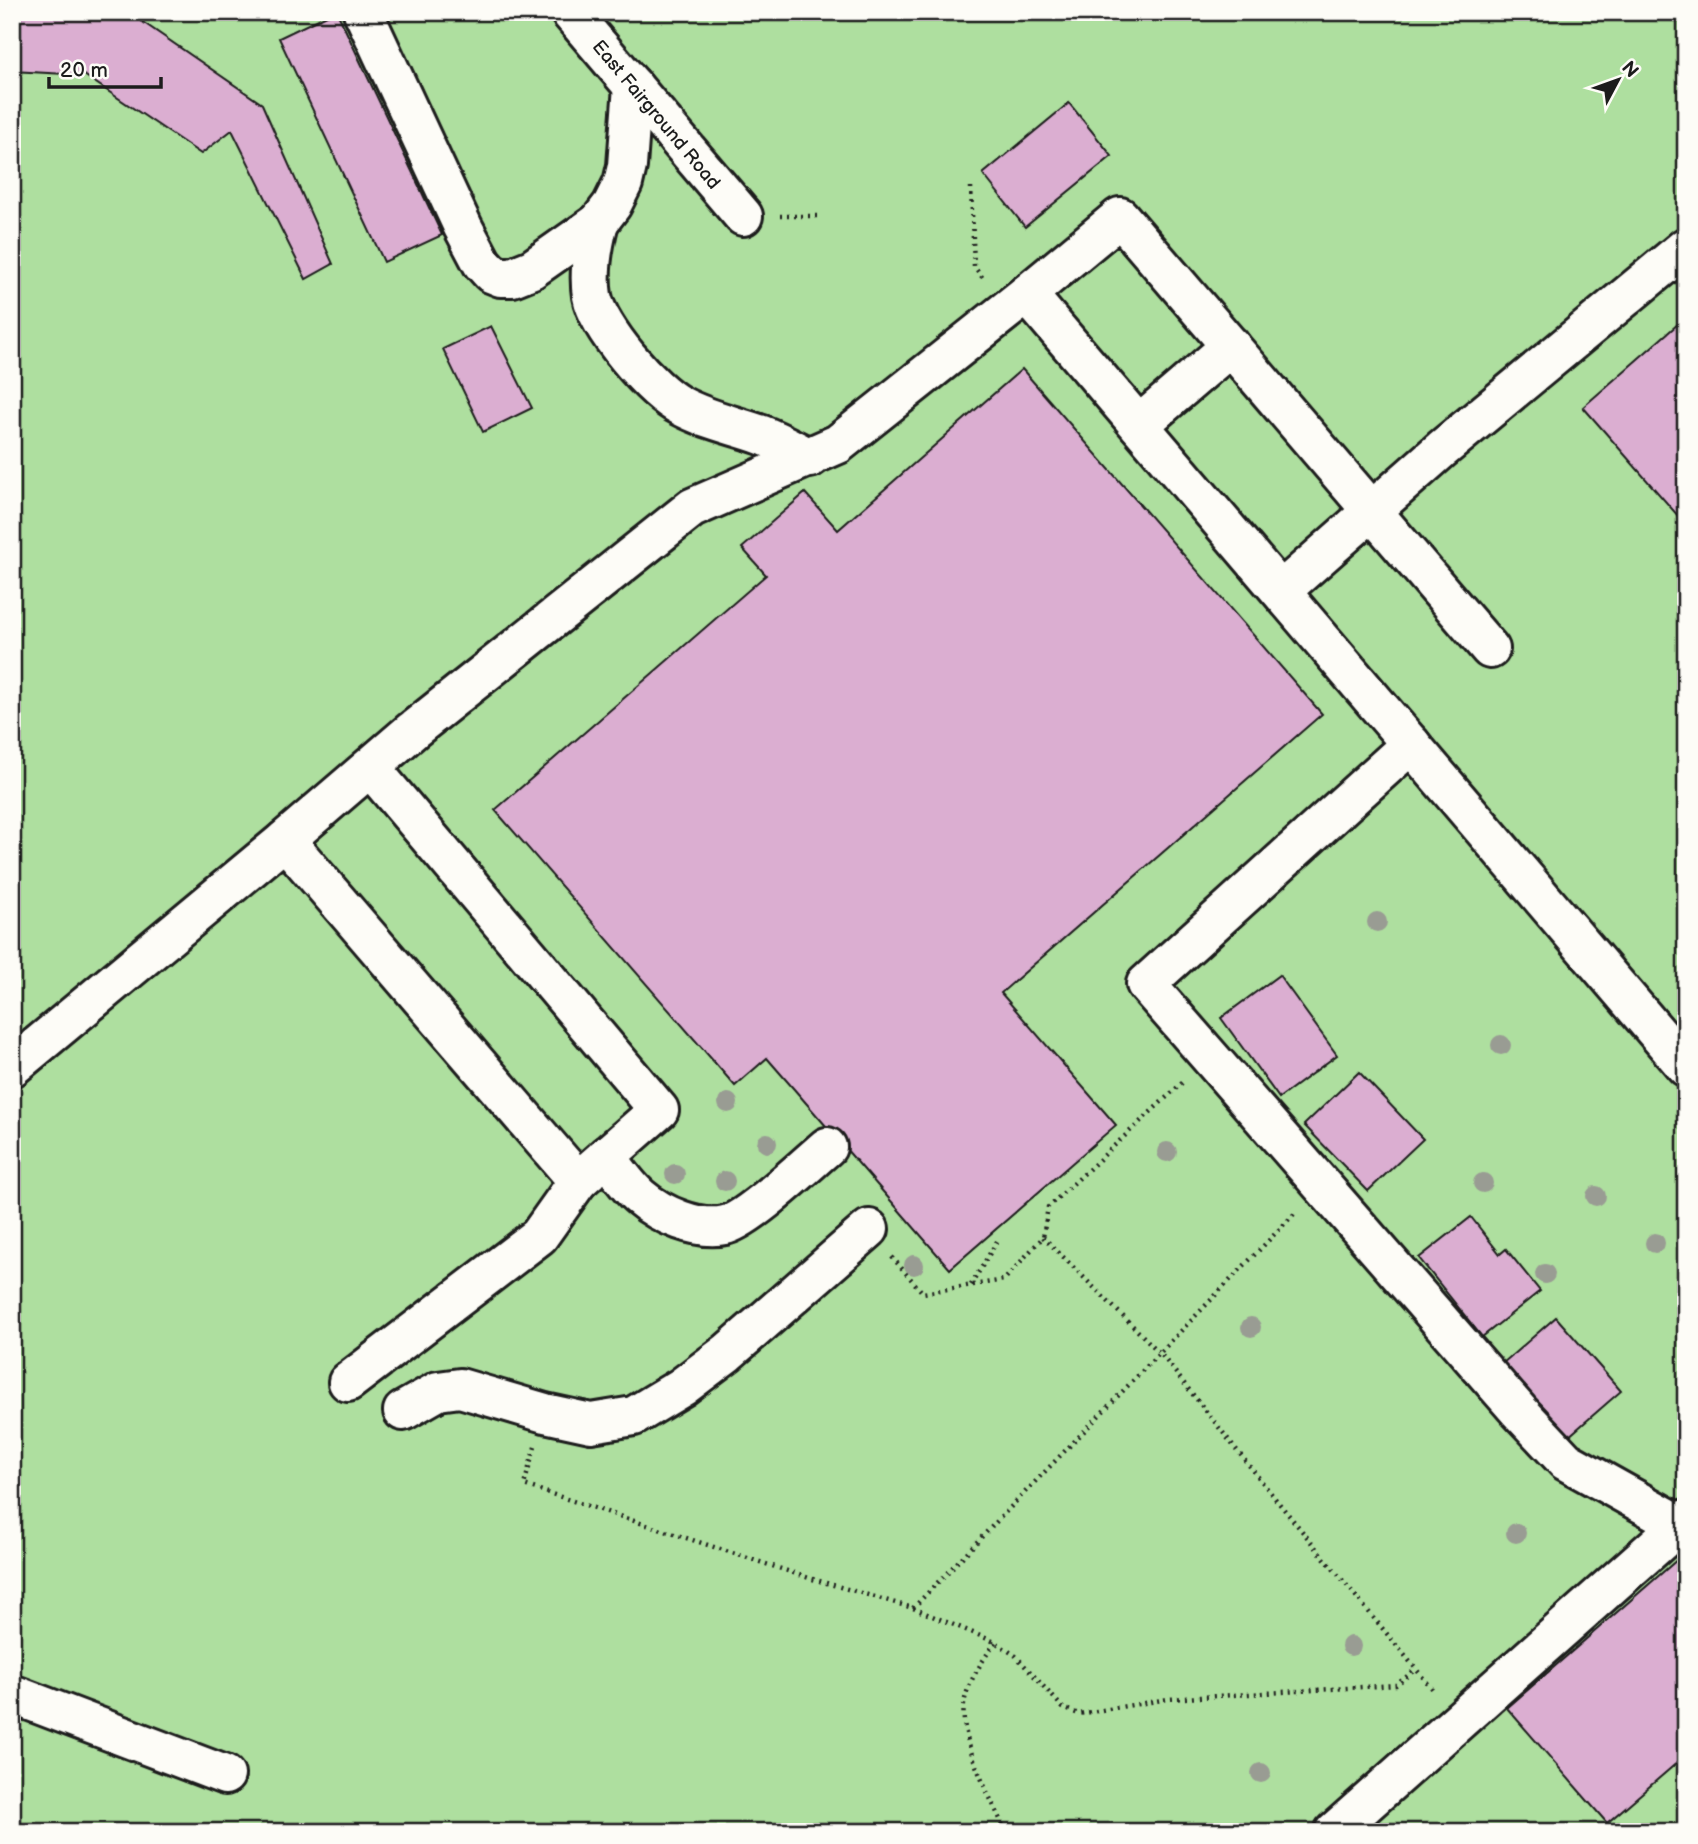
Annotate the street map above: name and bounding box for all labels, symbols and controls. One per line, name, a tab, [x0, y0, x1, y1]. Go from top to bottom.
street label: East Fairground Road	[587, 36, 725, 194]
scale bar	[49, 46, 161, 90]
north arrow	[1582, 46, 1652, 116]
text: N	[1616, 57, 1643, 83]
text: 20 m	[60, 58, 108, 83]

